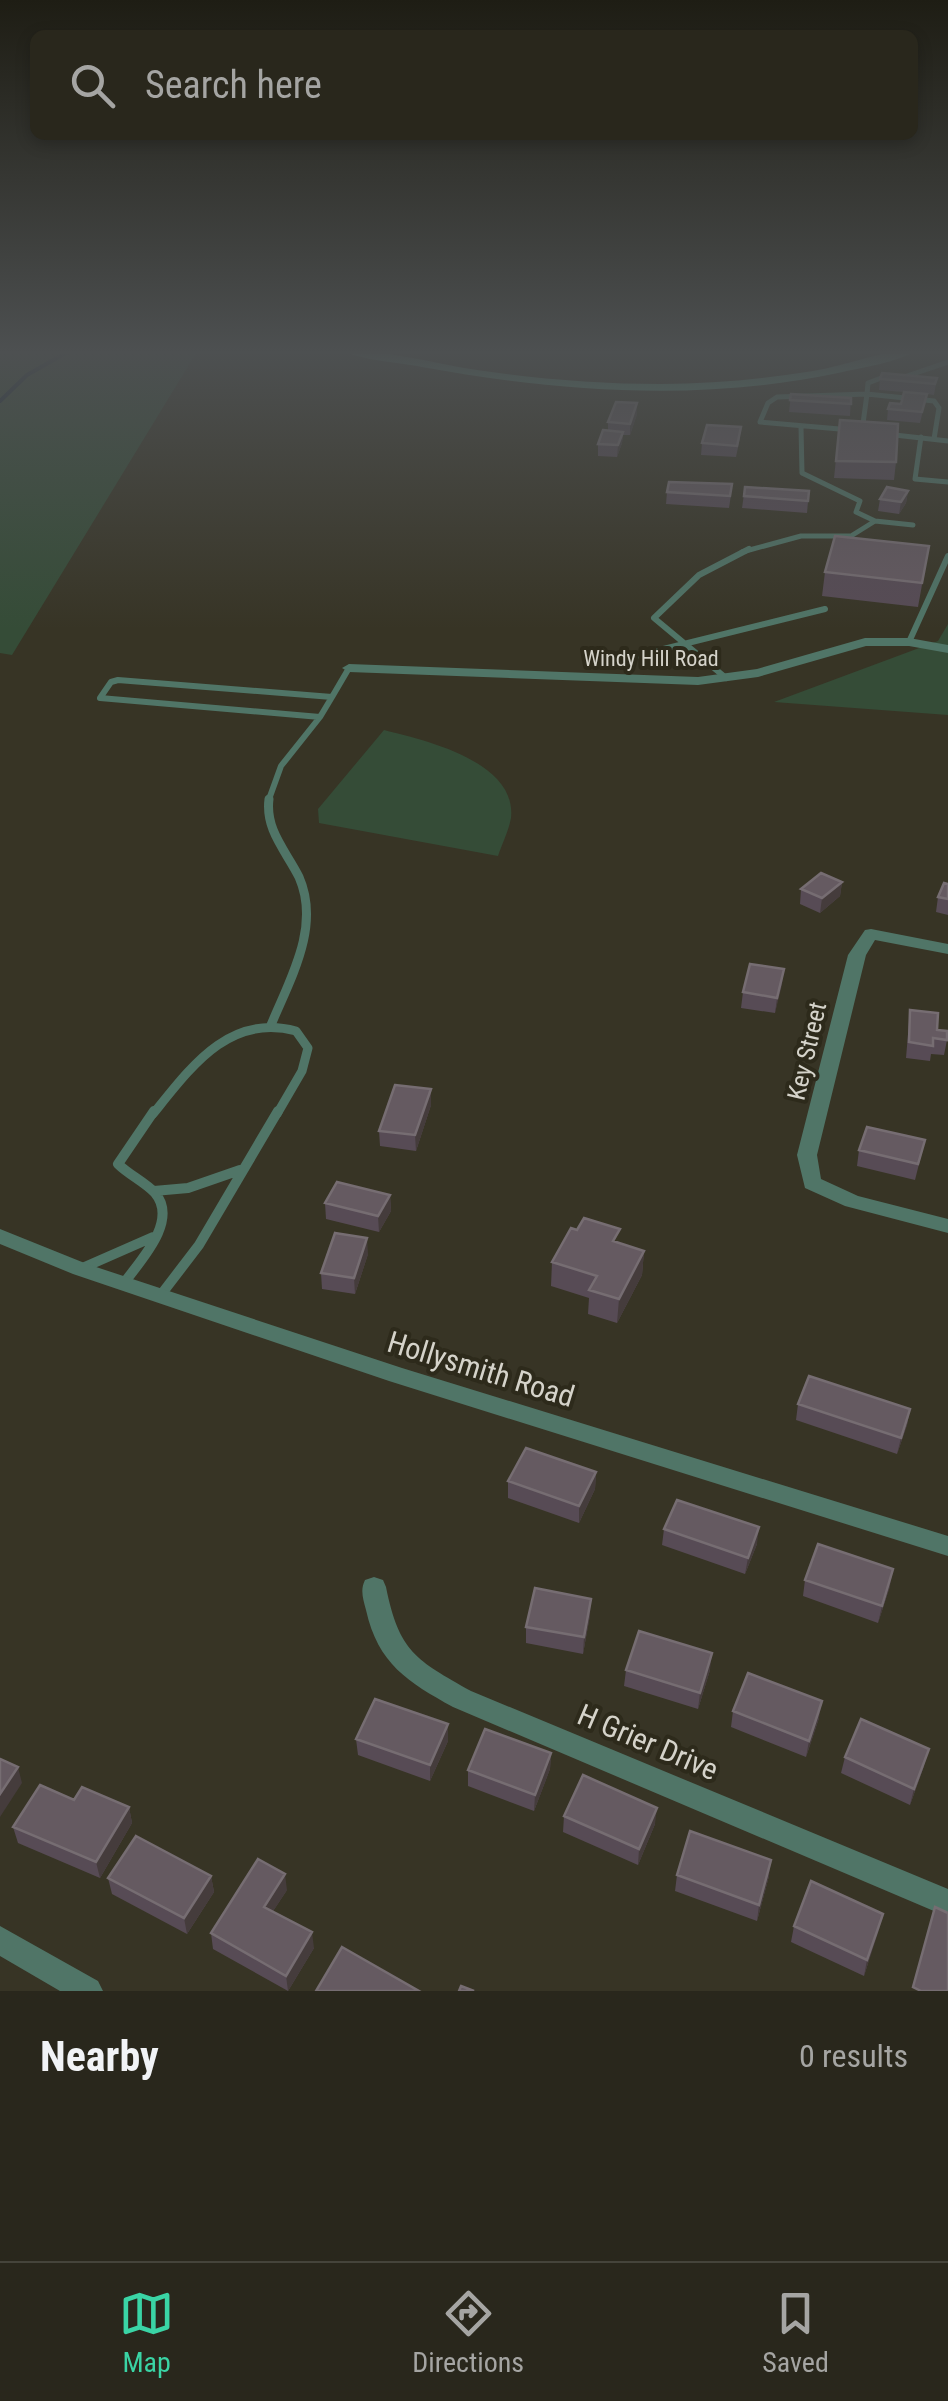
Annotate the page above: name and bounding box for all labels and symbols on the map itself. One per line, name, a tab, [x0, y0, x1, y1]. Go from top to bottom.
street label: Windy Hill Road	[583, 646, 719, 671]
street label: Key Street	[782, 999, 832, 1103]
street label: Hollysmith Road	[383, 1324, 579, 1414]
street label: H Grier Drive	[572, 1697, 724, 1787]

